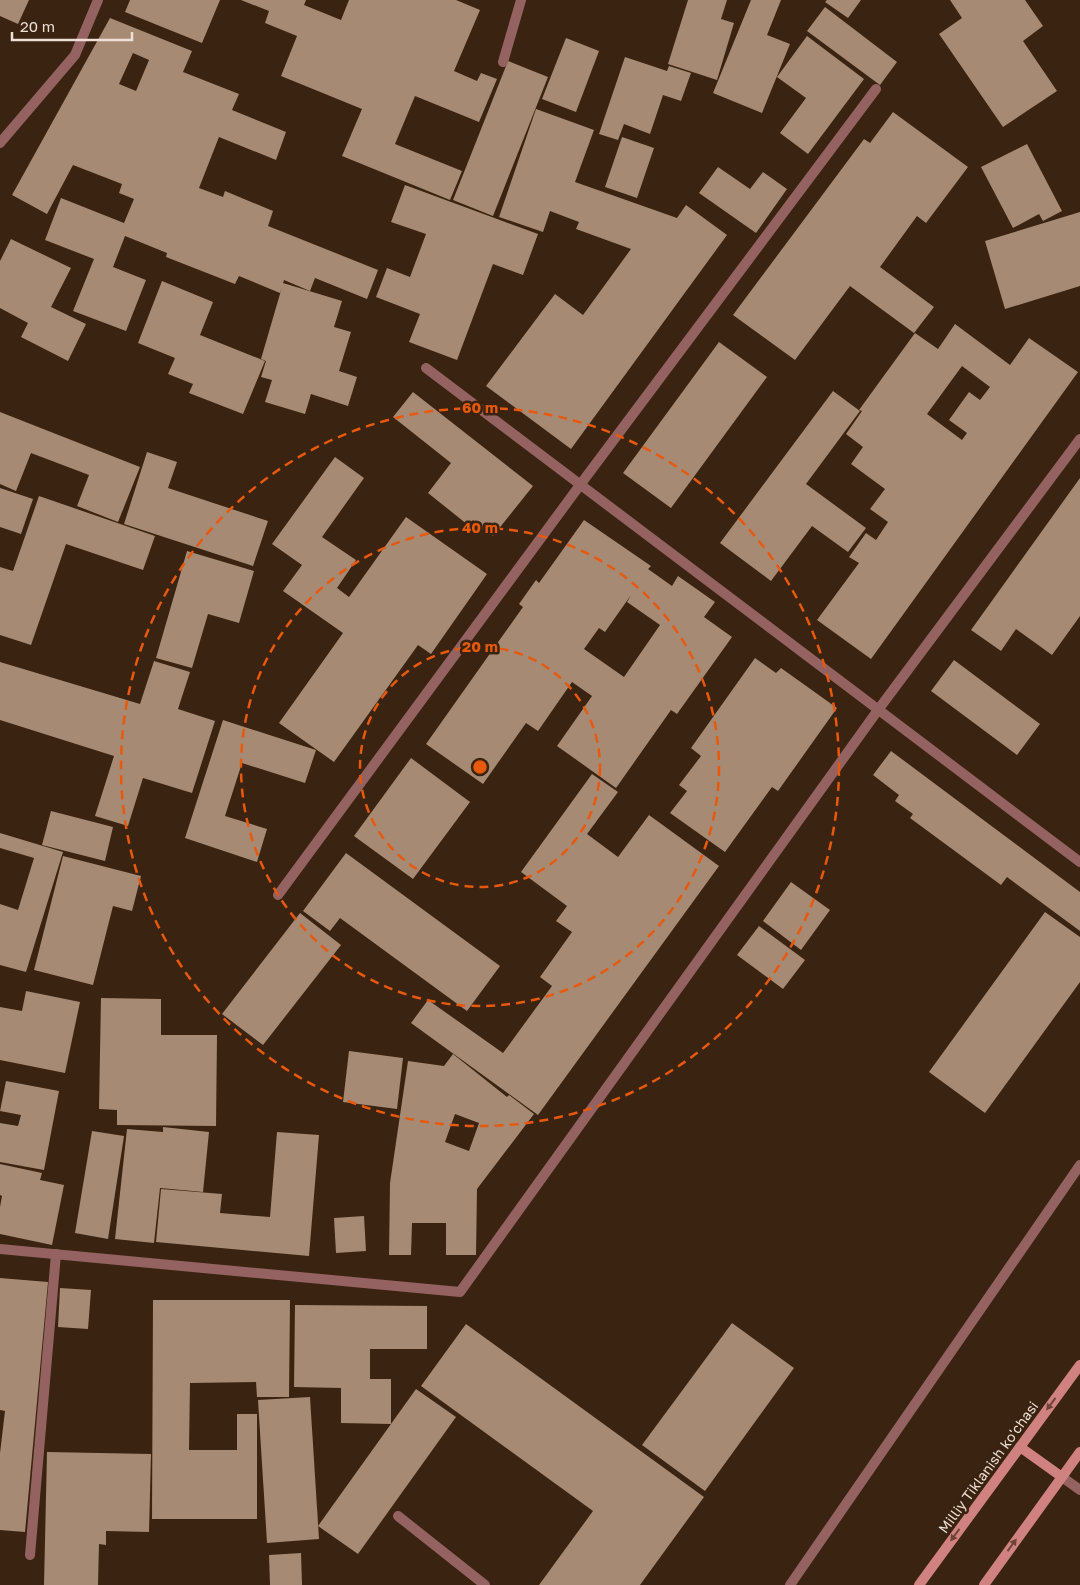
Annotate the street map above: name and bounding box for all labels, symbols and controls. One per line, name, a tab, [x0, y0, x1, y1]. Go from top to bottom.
scale bar	[12, 10, 132, 42]
text: 20 m	[20, 17, 55, 35]
text: 60 m	[462, 398, 498, 416]
text: 40 m	[462, 518, 498, 536]
text: 20 m	[462, 637, 498, 655]
centre of rings	[471, 758, 489, 776]
one-way arrow	[1046, 1397, 1056, 1411]
street label: Milliy Tiklanish ko'chasi	[935, 1398, 1041, 1536]
one-way arrow	[950, 1528, 960, 1542]
one-way arrow	[1007, 1539, 1017, 1552]

